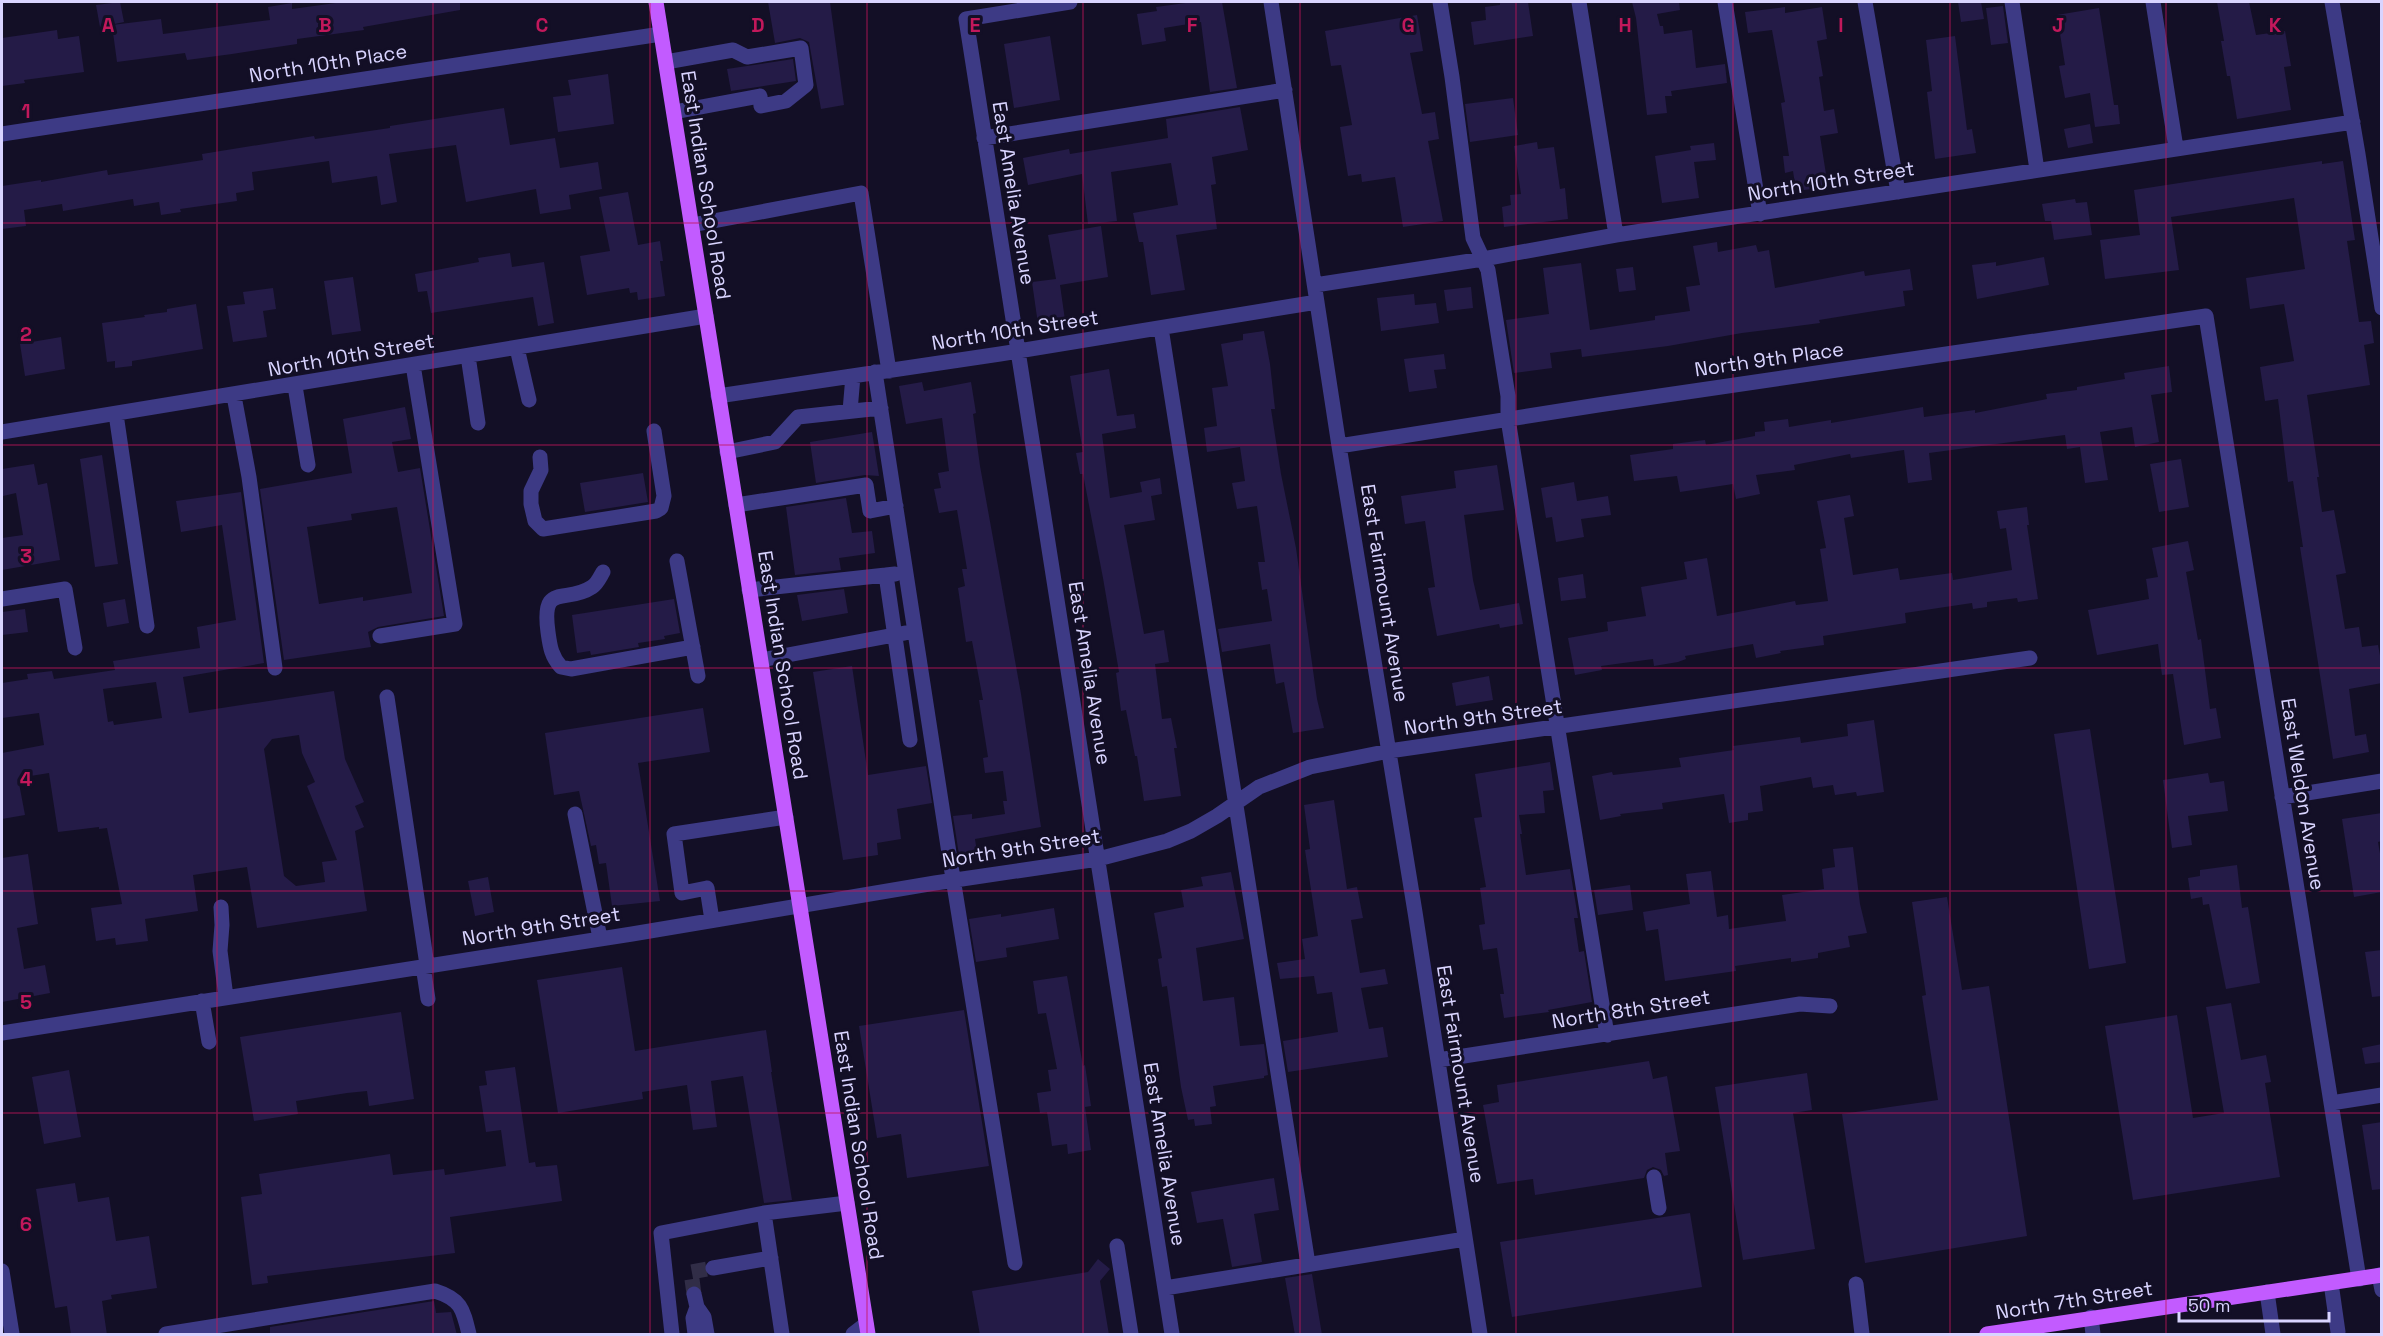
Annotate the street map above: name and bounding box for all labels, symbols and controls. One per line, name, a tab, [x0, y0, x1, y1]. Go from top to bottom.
text: A	[102, 12, 115, 38]
text: B	[318, 12, 332, 38]
text: C	[536, 12, 549, 38]
text: D	[751, 12, 765, 38]
text: E	[969, 12, 981, 38]
text: F	[1187, 12, 1198, 38]
text: G	[1401, 12, 1415, 38]
text: H	[1618, 12, 1632, 38]
text: I	[1838, 12, 1844, 38]
text: J	[2052, 12, 2064, 38]
text: K	[2269, 12, 2282, 38]
street label: North 10th Place	[247, 38, 409, 88]
street label: East Indian School Road	[675, 69, 737, 301]
text: 1	[21, 98, 31, 124]
street label: East Amelia Avenue	[987, 99, 1041, 287]
street label: North 10th Street	[1746, 155, 1916, 207]
street label: North 10th Street	[930, 304, 1100, 356]
text: 2	[20, 321, 32, 347]
street label: North 10th Street	[266, 328, 436, 382]
street label: North 9th Place	[1693, 336, 1845, 382]
street label: East Fairmount Avenue	[1355, 482, 1415, 704]
text: 3	[20, 543, 32, 569]
street label: East Indian School Road	[752, 549, 814, 781]
street label: East Amelia Avenue	[1063, 579, 1117, 767]
street label: North 9th Street	[1402, 693, 1564, 741]
street label: East Weldon Avenue	[2275, 696, 2331, 892]
text: 4	[20, 766, 33, 792]
street label: North 9th Street	[940, 823, 1102, 873]
street label: North 9th Street	[460, 901, 622, 951]
street label: East Fairmount Avenue	[1431, 963, 1491, 1185]
street label: North 8th Street	[1550, 984, 1712, 1034]
text: 5	[20, 989, 32, 1015]
street label: East Indian School Road	[828, 1029, 890, 1261]
street label: East Amelia Avenue	[1138, 1060, 1192, 1248]
text: 6	[20, 1211, 32, 1237]
street label: North 7th Street	[1994, 1275, 2154, 1325]
scale bar	[2179, 1285, 2329, 1323]
text: 50 m	[2188, 1294, 2230, 1317]

